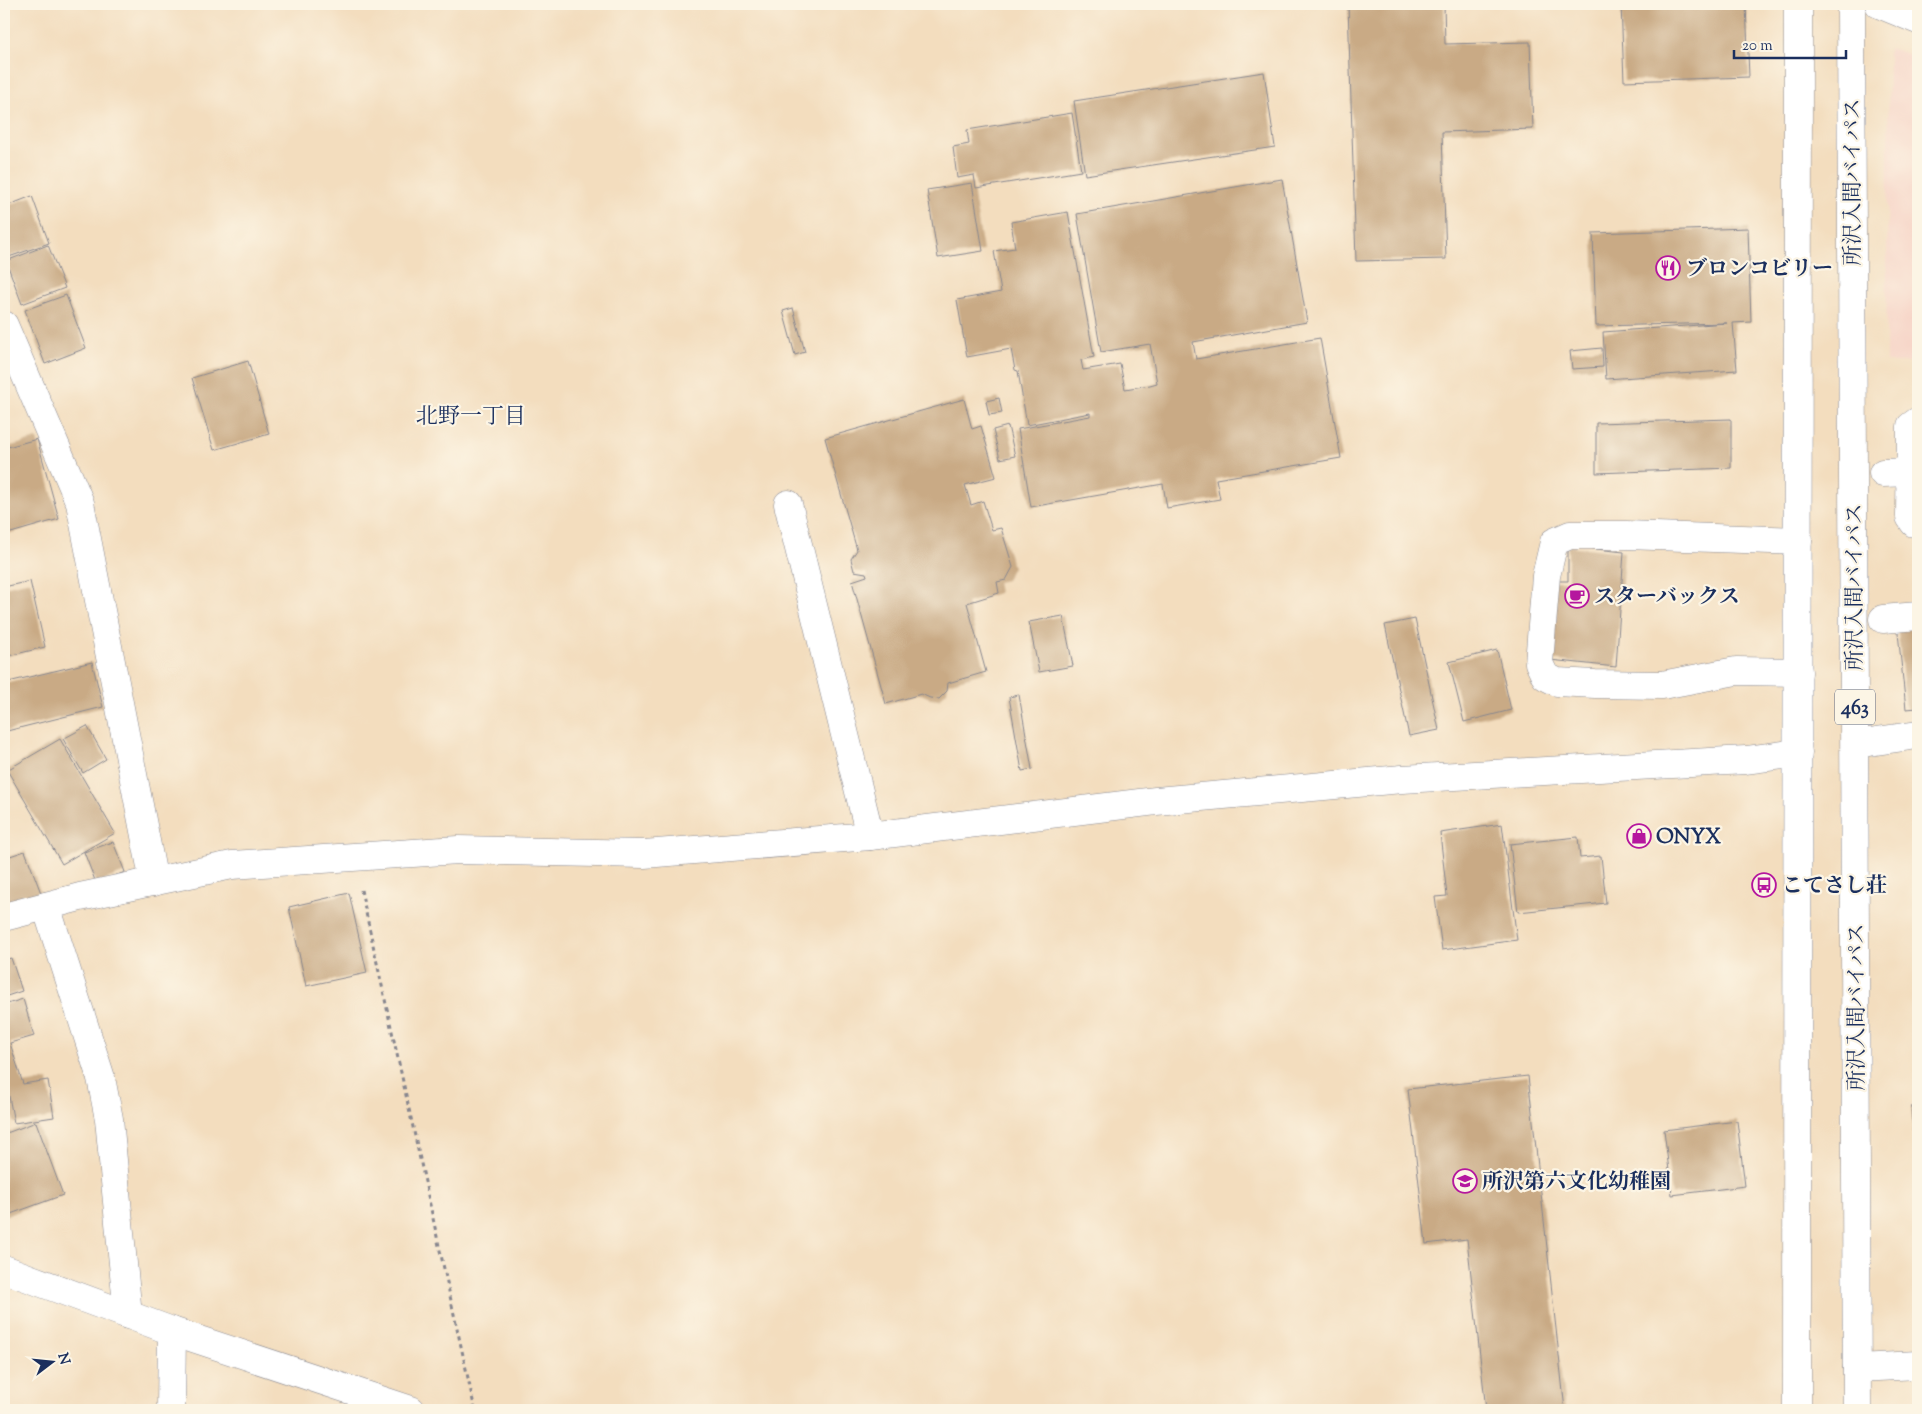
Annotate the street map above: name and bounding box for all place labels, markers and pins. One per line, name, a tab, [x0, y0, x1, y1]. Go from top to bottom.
restaurant icon: ブロンコビリー	[1655, 255, 1681, 281]
place label: ブロンコビリー	[1686, 255, 1833, 285]
cafe icon: スターバックス	[1564, 583, 1590, 609]
place label: スターバックス	[1594, 583, 1740, 613]
shop icon: ONYX	[1626, 823, 1652, 849]
place label: ONYX	[1656, 823, 1721, 853]
bus stop icon: こてさし荘	[1751, 872, 1777, 898]
place label: こてさし荘	[1782, 872, 1887, 902]
school or university icon: 所沢第六文化幼稚園	[1452, 1168, 1478, 1194]
place label: 所沢第六文化幼稚園	[1482, 1168, 1671, 1198]

